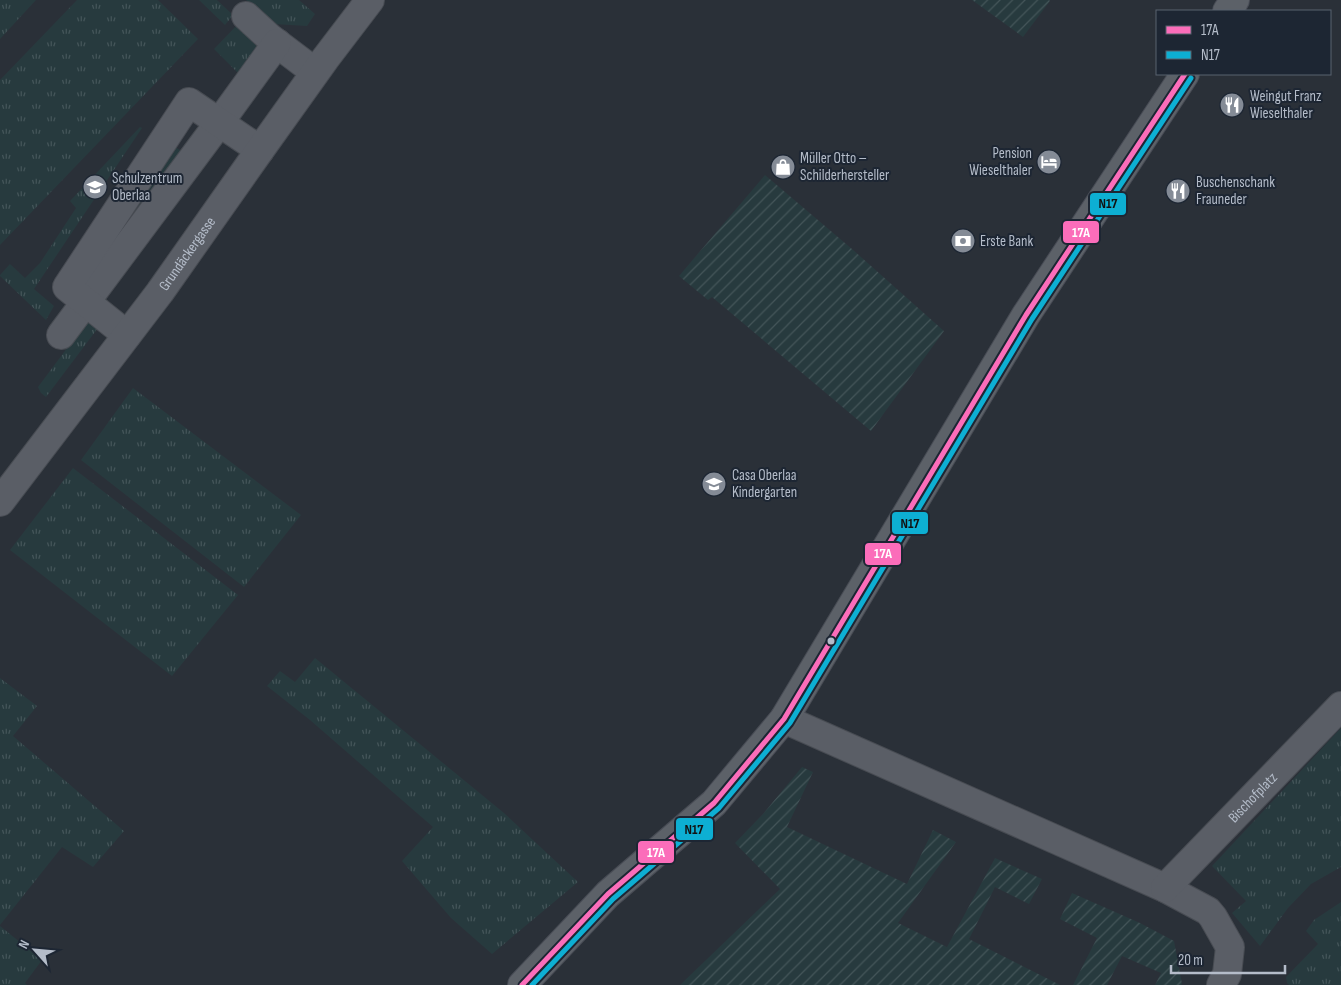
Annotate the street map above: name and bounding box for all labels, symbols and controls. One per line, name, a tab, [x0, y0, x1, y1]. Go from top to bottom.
legend	[1156, 10, 1331, 75]
text: 17A	[1201, 21, 1219, 40]
text: N17	[1201, 46, 1220, 65]
place label: Weingut Franz Wieselthaler	[1250, 87, 1322, 123]
restaurant icon: Weingut Franz Wieselthaler	[1219, 92, 1245, 118]
place label: Pension Wieselthaler	[969, 144, 1033, 180]
place label: Müller Otto – Schilderhersteller	[800, 149, 890, 185]
hotel icon: Pension Wieselthaler	[1036, 149, 1062, 175]
shop icon: Müller Otto – Schilderhersteller	[770, 154, 796, 180]
place label: Schulzentrum Oberlaa	[112, 169, 182, 205]
place label: Buschenschank Frauneder	[1196, 173, 1275, 209]
school or university icon: Schulzentrum Oberlaa	[82, 174, 108, 200]
restaurant icon: Buschenschank Frauneder	[1165, 178, 1191, 204]
line badge: N17	[1089, 192, 1127, 216]
text: N17	[1099, 195, 1118, 212]
street label: Grundäckergasse	[155, 213, 220, 295]
line badge: 17A	[1062, 220, 1100, 244]
text: 17A	[1072, 224, 1090, 241]
bank icon: Erste Bank	[950, 228, 976, 254]
place label: Erste Bank	[980, 232, 1033, 251]
place label: Casa Oberlaa Kindergarten	[732, 466, 797, 502]
school or university icon: Casa Oberlaa Kindergarten	[701, 471, 727, 497]
line badge: N17	[891, 511, 929, 535]
text: N17	[901, 515, 920, 532]
line badge: 17A	[864, 542, 902, 566]
text: 17A	[874, 545, 892, 562]
unlabelled marker	[826, 636, 836, 646]
street label: Bischofplatz	[1224, 768, 1282, 827]
line badge: N17	[675, 817, 714, 841]
text: N17	[685, 821, 704, 838]
line badge: 17A	[637, 840, 675, 864]
text: 17A	[647, 844, 665, 861]
north arrow	[10, 925, 60, 975]
text: N	[15, 937, 33, 952]
scale bar	[1171, 942, 1285, 974]
text: 20 m	[1178, 951, 1203, 970]

